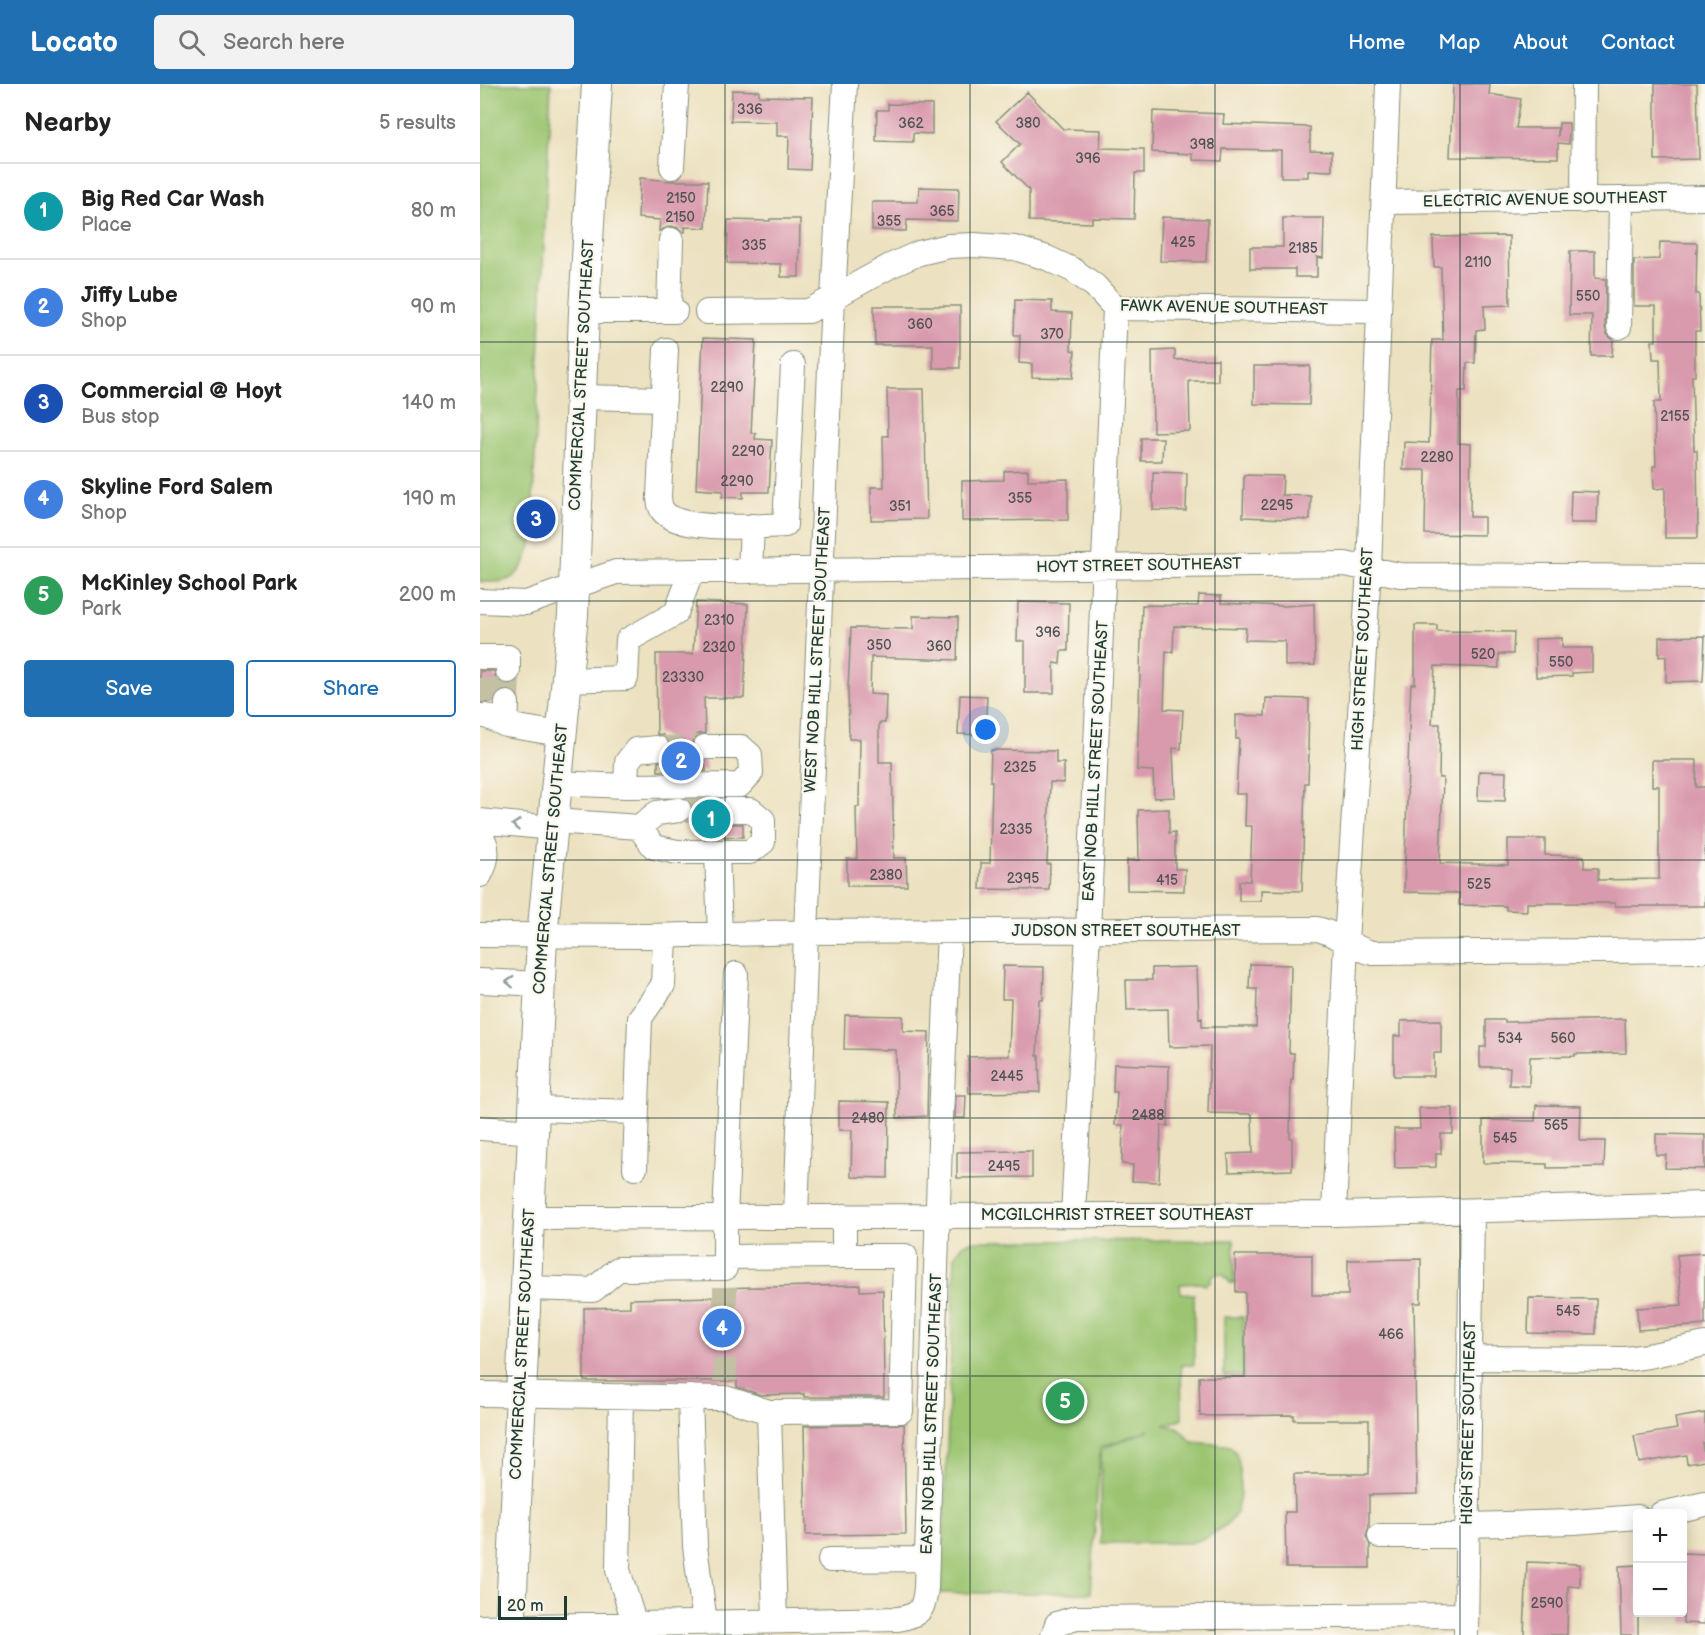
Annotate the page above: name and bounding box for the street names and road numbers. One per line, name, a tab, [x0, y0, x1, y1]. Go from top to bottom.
street label: ELECTRIC AVENUE SOUTHEAST	[1423, 188, 1668, 212]
street label: COMMERCIAL STREET SOUTHEAST	[565, 238, 599, 511]
street label: FAWK AVENUE SOUTHEAST	[1120, 297, 1329, 319]
street label: WEST NOB HILL STREET SOUTHEAST	[801, 506, 835, 793]
street label: HIGH STREET SOUTHEAST	[1348, 546, 1378, 751]
street label: HOYT STREET SOUTHEAST	[1036, 555, 1242, 577]
street label: EAST NOB HILL STREET SOUTHEAST	[1079, 620, 1113, 902]
street label: COMMERCIAL STREET SOUTHEAST	[530, 722, 572, 995]
street label: JUDSON STREET SOUTHEAST	[1011, 922, 1241, 941]
street label: MCGILCHRIST STREET SOUTHEAST	[981, 1206, 1254, 1225]
street label: COMMERCIAL STREET SOUTHEAST	[506, 1207, 540, 1480]
street label: EAST NOB HILL STREET SOUTHEAST	[918, 1273, 946, 1555]
street label: HIGH STREET SOUTHEAST	[1458, 1321, 1480, 1525]

